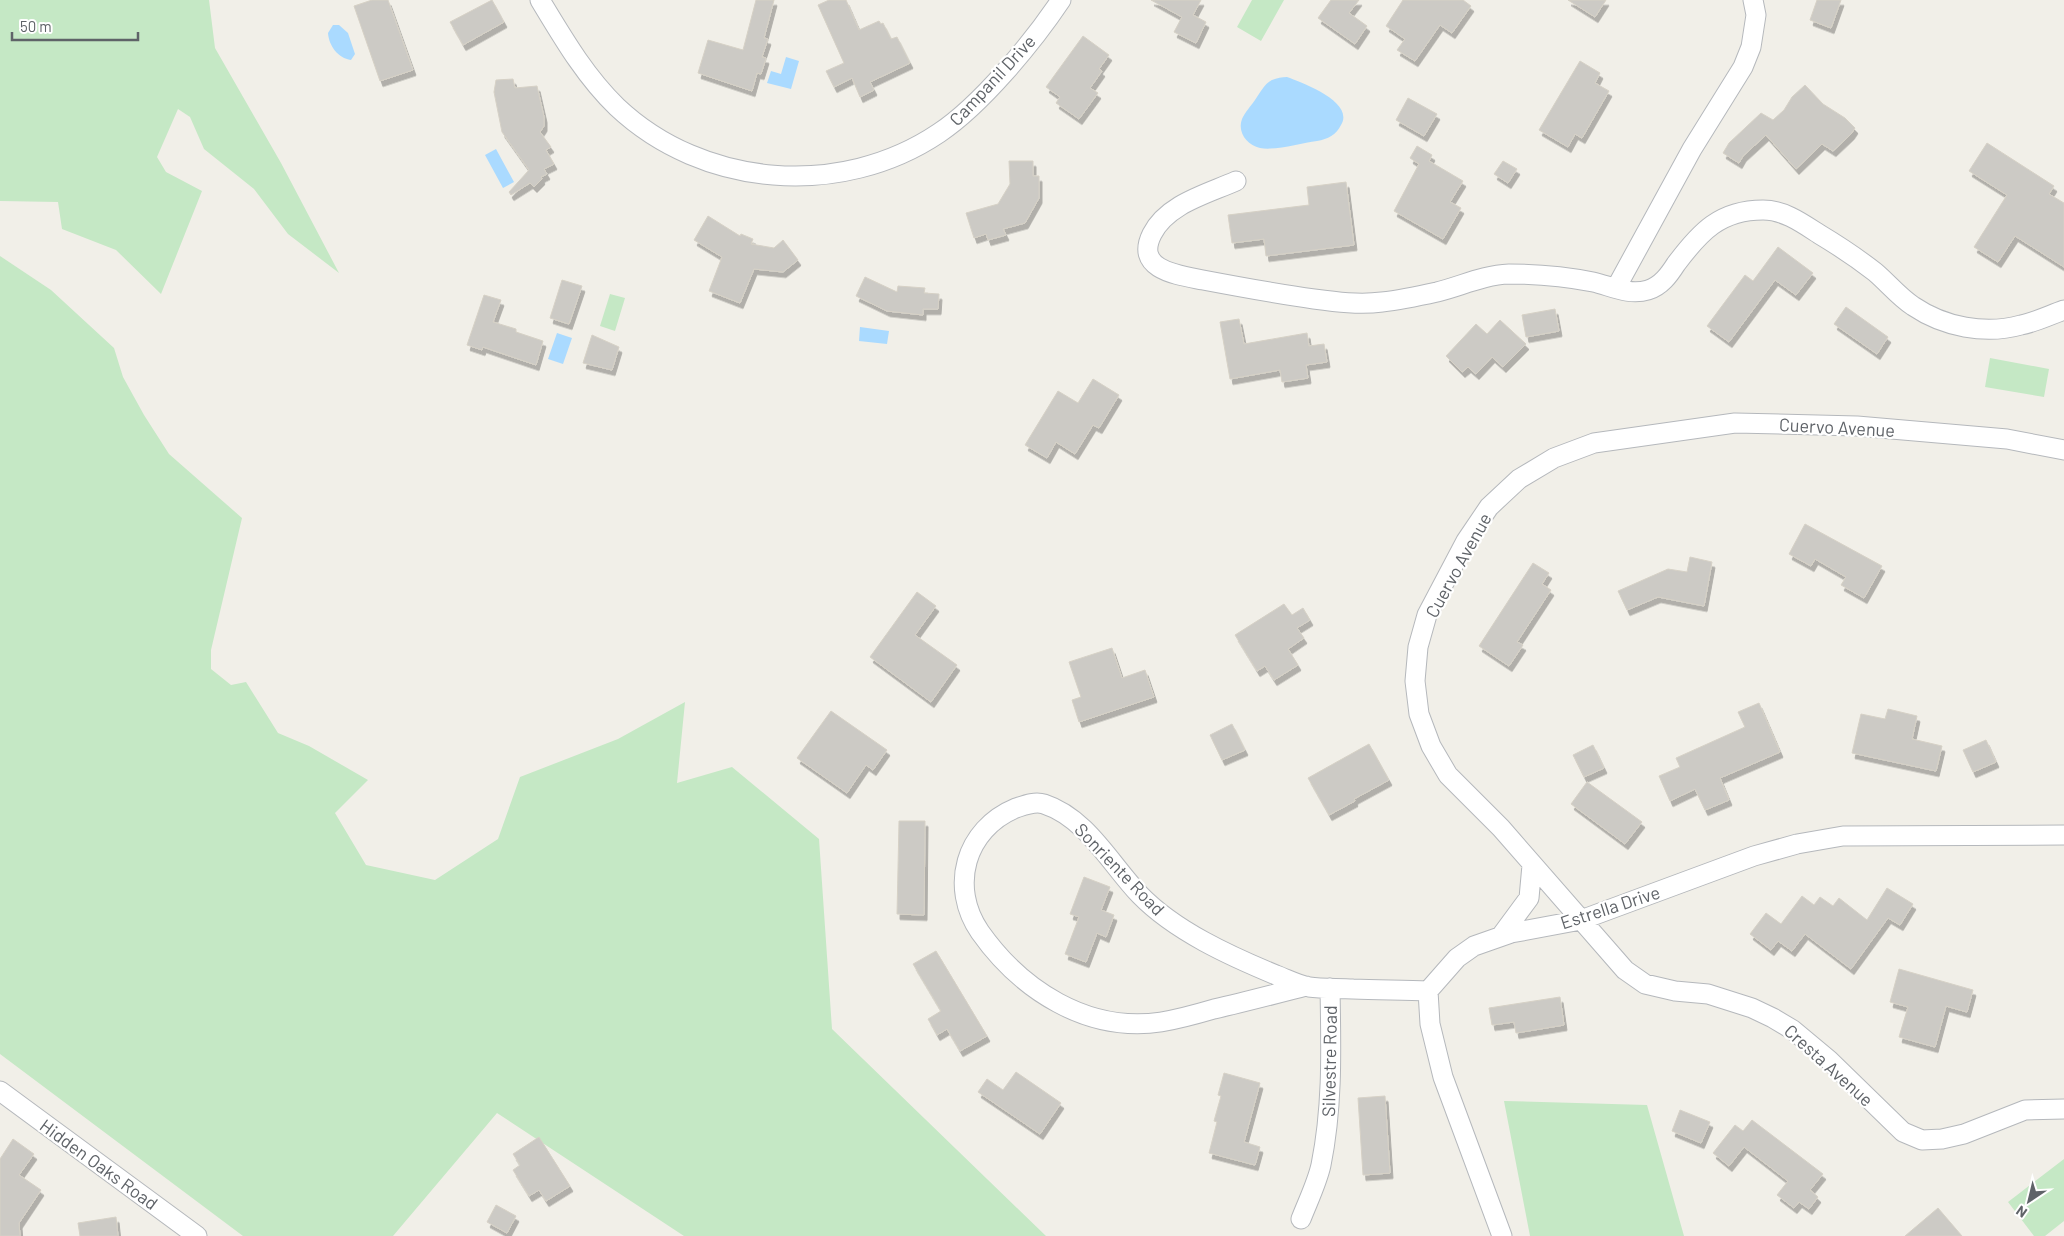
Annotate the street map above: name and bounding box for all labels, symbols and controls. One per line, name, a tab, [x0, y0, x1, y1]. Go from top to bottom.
scale bar	[12, 10, 139, 42]
text: 50 m	[20, 17, 52, 35]
street label: Campanil Drive	[944, 30, 1040, 130]
street label: Cuervo Avenue	[1778, 413, 1896, 441]
street label: Cuervo Avenue	[1420, 509, 1496, 621]
street label: Sonriente Road	[1070, 818, 1170, 920]
street label: Estrella Drive	[1557, 881, 1663, 933]
street label: Silvestre Road	[1317, 1005, 1341, 1117]
street label: Cresta Avenue	[1780, 1019, 1878, 1111]
street label: Hidden Oaks Road	[36, 1114, 162, 1214]
north arrow	[2004, 1176, 2054, 1226]
text: N	[2013, 1202, 2030, 1222]

